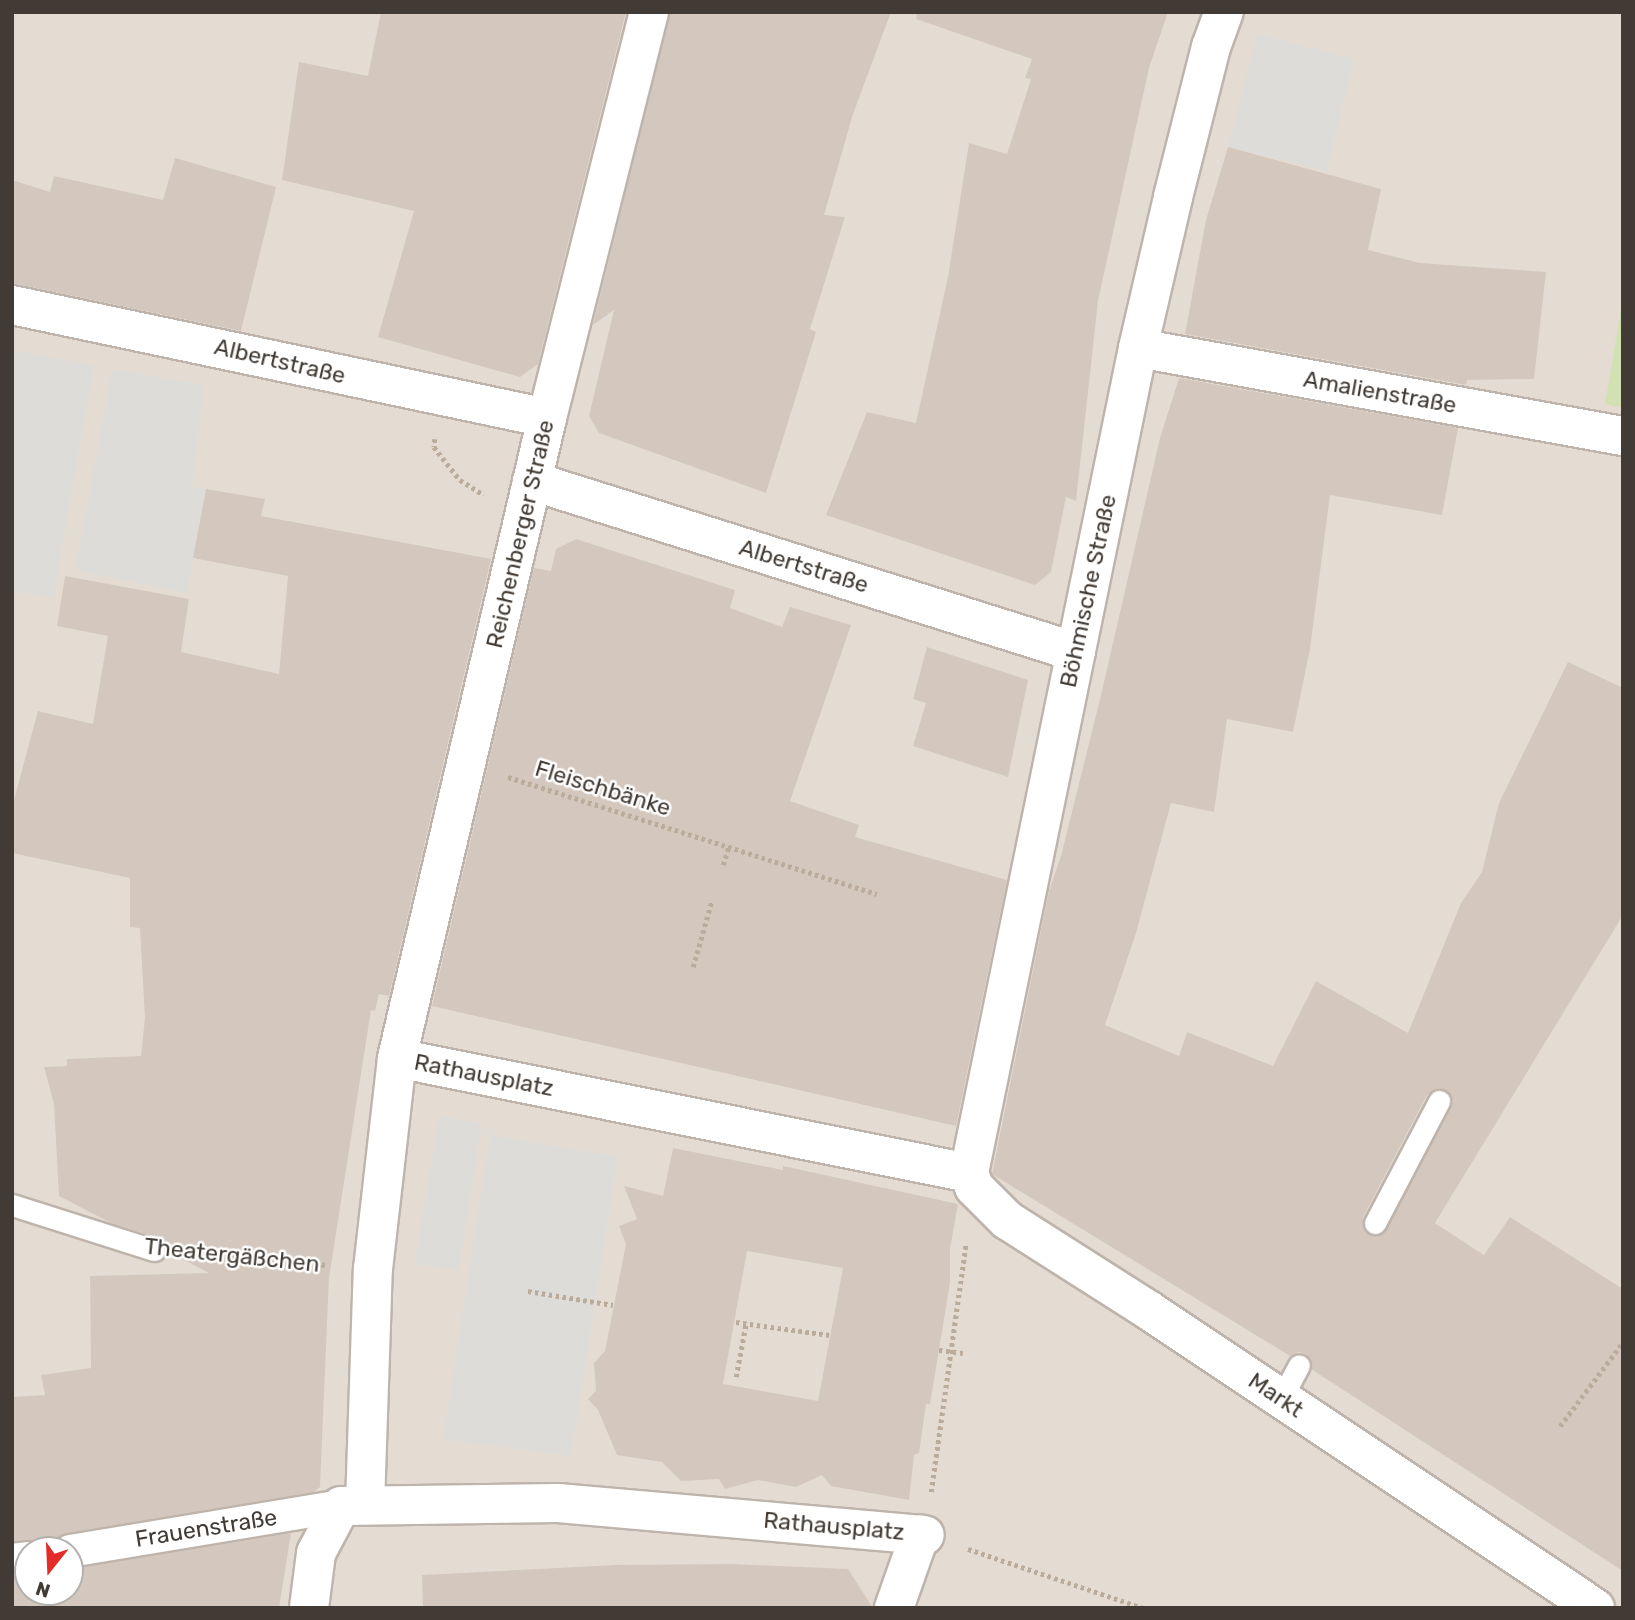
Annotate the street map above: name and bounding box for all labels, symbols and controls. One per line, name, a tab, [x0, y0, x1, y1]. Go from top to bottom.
street label: Albertstraße	[212, 333, 348, 389]
street label: Amalienstraße	[1301, 365, 1459, 419]
street label: Reichenberger Straße	[480, 417, 560, 651]
street label: Böhmische Straße	[1054, 492, 1122, 690]
street label: Albertstraße	[736, 533, 872, 599]
street label: Fleischbänke	[532, 754, 674, 822]
street label: Rathausplatz	[412, 1048, 556, 1102]
street label: Theatergäßchen	[143, 1232, 321, 1278]
street label: Markt	[1243, 1367, 1309, 1423]
street label: Frauenstraße	[133, 1503, 279, 1553]
street label: Rathausplatz	[762, 1506, 906, 1546]
north arrow	[14, 1536, 84, 1606]
text: N	[33, 1576, 53, 1603]

